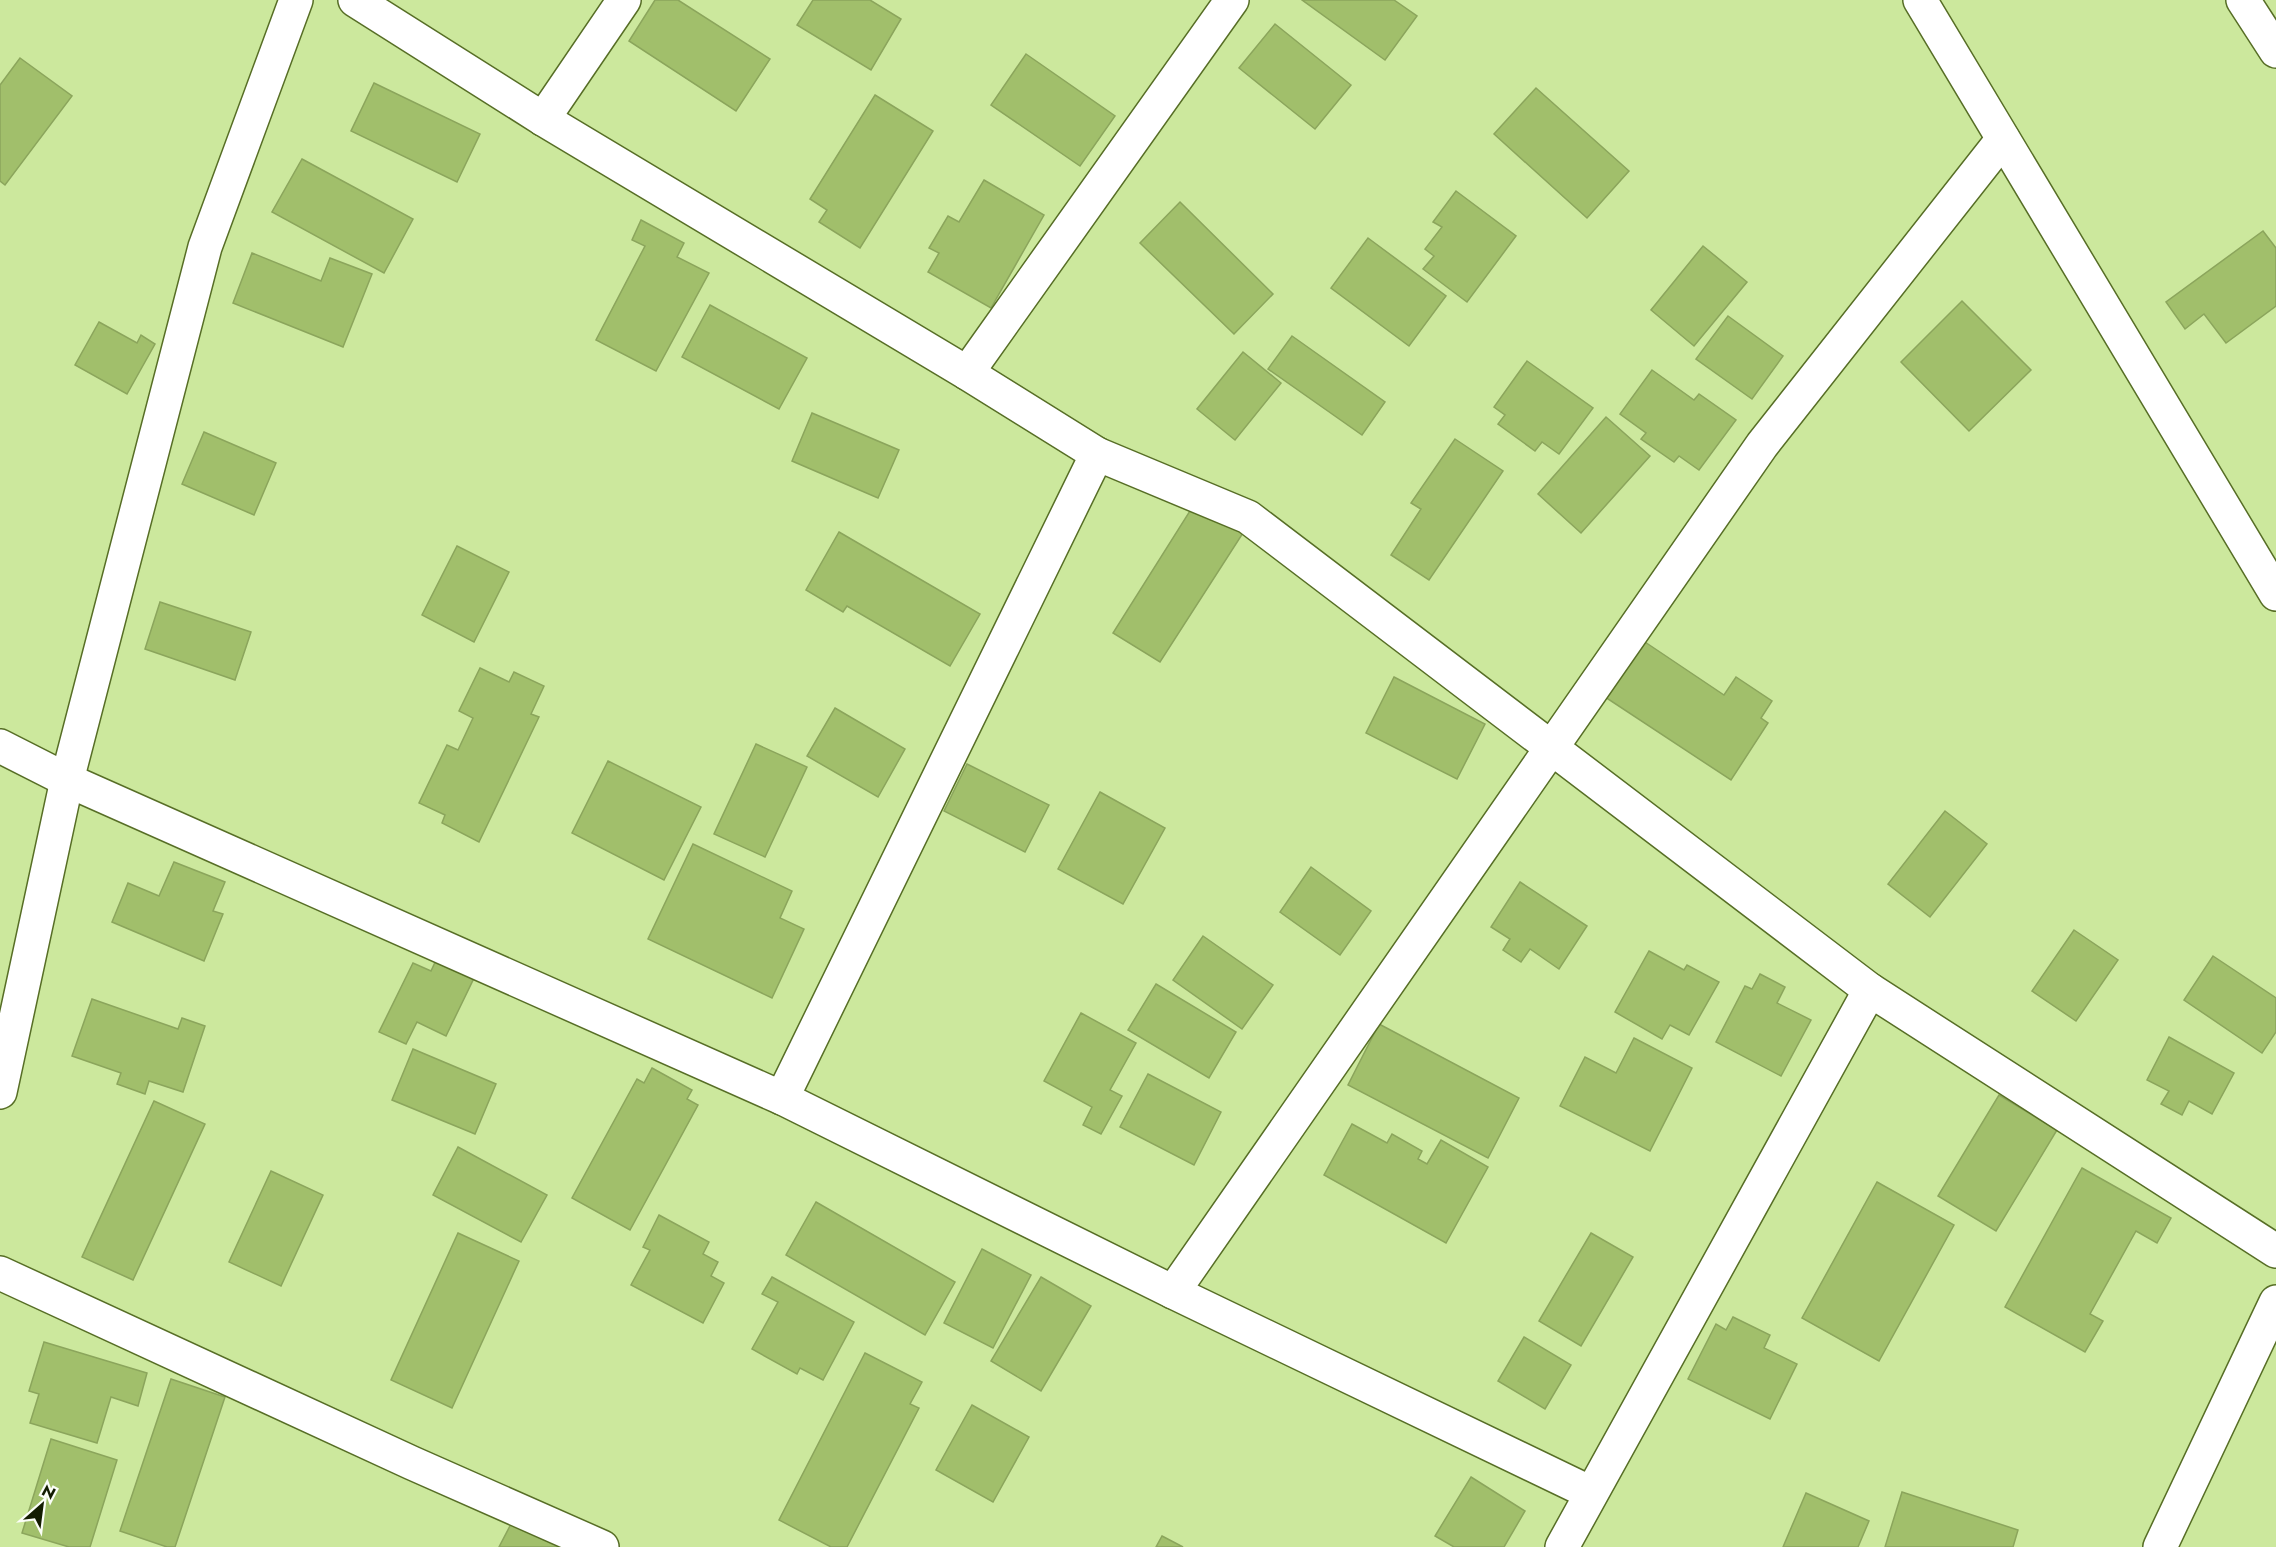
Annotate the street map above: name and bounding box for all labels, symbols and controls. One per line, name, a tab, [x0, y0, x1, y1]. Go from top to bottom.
north arrow	[12, 1475, 72, 1535]
text: N	[38, 1479, 60, 1505]

